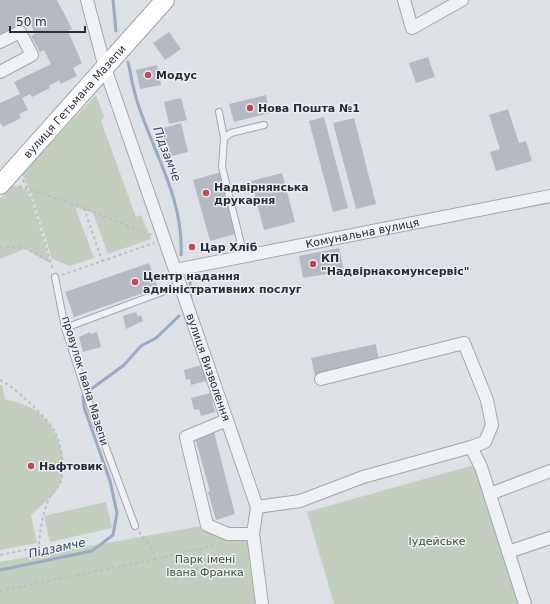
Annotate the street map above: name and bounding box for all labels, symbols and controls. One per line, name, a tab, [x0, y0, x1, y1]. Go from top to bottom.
scale bar	[10, 8, 85, 34]
text: 50 m	[16, 15, 47, 29]
street label: вулиця Гетьмана Мазепи	[21, 42, 128, 161]
place label: Модус	[156, 69, 197, 82]
marker: Модус	[143, 70, 153, 80]
place label: Нова Пошта №1	[258, 102, 360, 115]
marker: Нова Пошта №1	[245, 103, 255, 113]
water label: Підзамче	[150, 124, 184, 184]
place label: Надвірнянська друкарня	[214, 181, 309, 207]
marker: Надвірнянська друкарня	[201, 188, 211, 198]
street label: Комунальна вулиця	[304, 215, 420, 251]
place label: Цар Хліб	[200, 241, 258, 254]
marker: Цар Хліб	[187, 242, 197, 252]
place label: КП "Надвірнакомунсервіс"	[321, 252, 470, 278]
marker: КП "Надвірнакомунсервіс"	[308, 259, 318, 269]
place label: Центр надання адміністративних послуг	[143, 270, 302, 296]
marker: Центр надання адміністративних послуг	[130, 277, 140, 287]
street label: вулиця Визволення	[184, 312, 233, 423]
street label: провулок Івана Мазепи	[59, 315, 111, 447]
place label: Нафтовик	[39, 460, 103, 473]
marker: Нафтовик	[26, 461, 36, 471]
water label: Підзамче	[27, 535, 87, 561]
park label: Іудейське	[408, 535, 466, 548]
park label: Парк імені Івана Франка	[166, 553, 244, 579]

